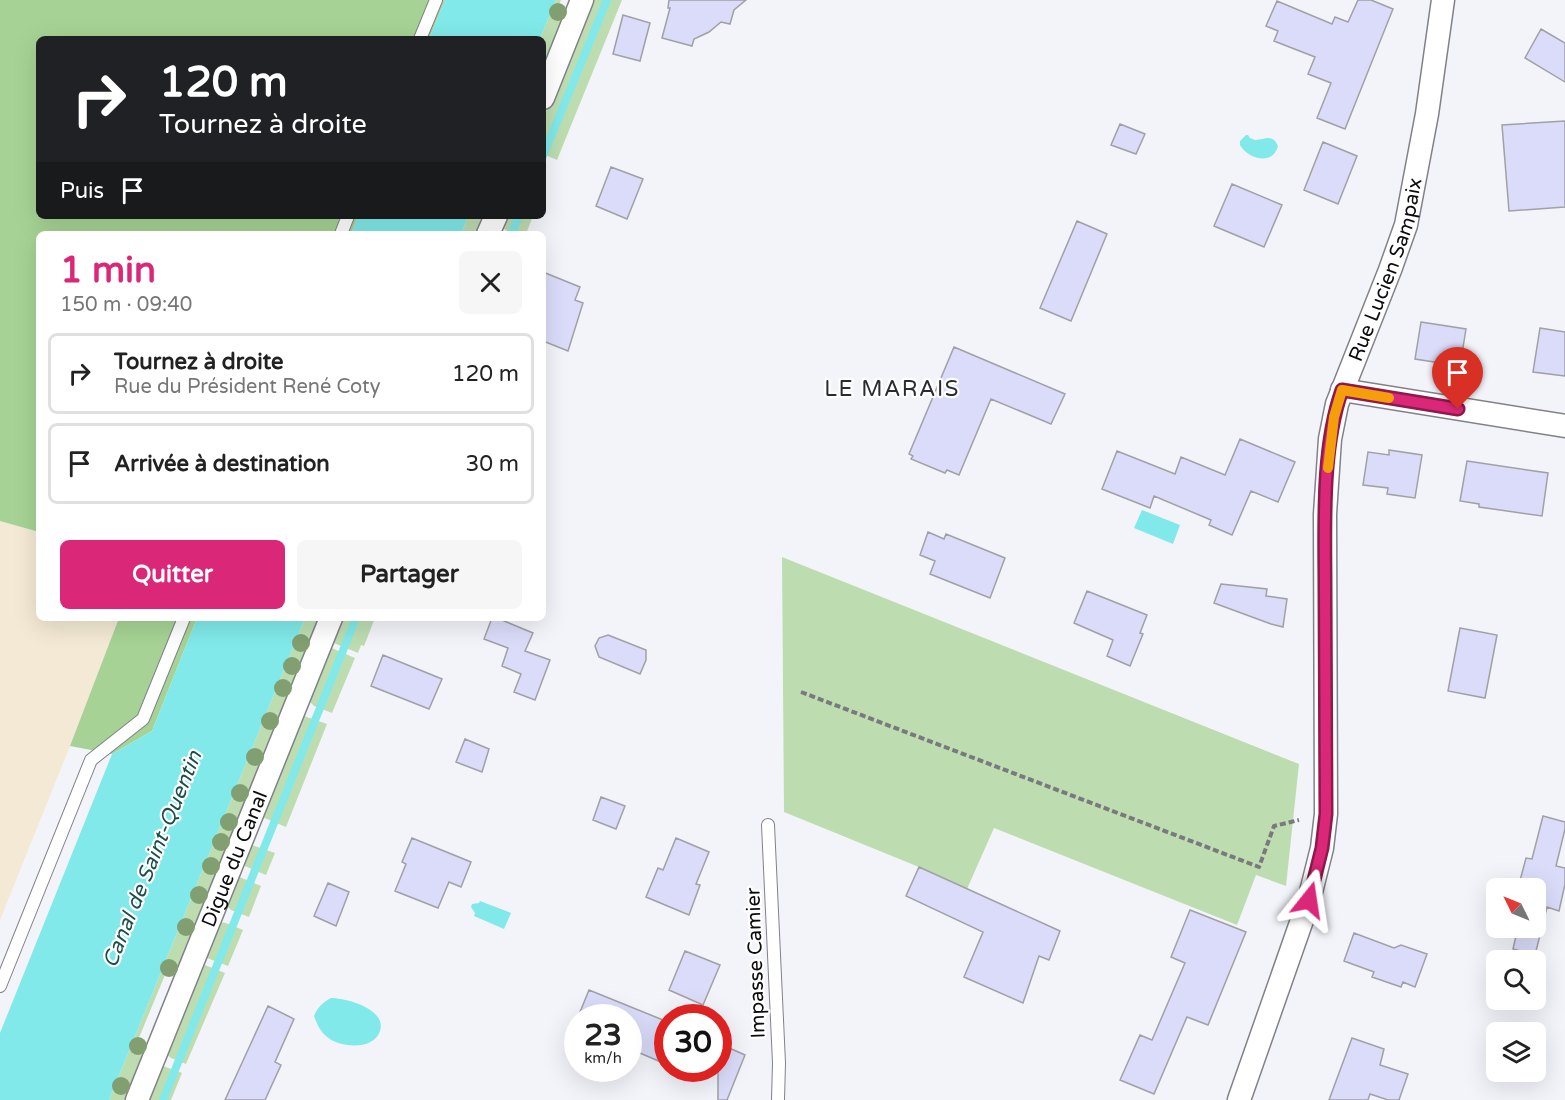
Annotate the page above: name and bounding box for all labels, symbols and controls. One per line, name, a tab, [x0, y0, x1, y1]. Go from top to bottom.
text: 120 m	[159, 57, 288, 108]
icon: right	[60, 60, 138, 138]
text: Tournez à droite	[159, 108, 367, 141]
icon: arrive	[116, 174, 149, 207]
street label: Rue Lucien Sampaix	[1344, 176, 1428, 365]
text: Puis	[60, 178, 104, 204]
text: 1 min	[60, 249, 156, 292]
button: close	[459, 251, 522, 314]
text: 150 m · 09:40	[60, 293, 192, 317]
pin	[1432, 347, 1483, 409]
text: Tournez à droite	[114, 349, 283, 375]
icon: arrive	[1441, 356, 1474, 389]
icon: right	[63, 357, 96, 390]
text: 120 m	[452, 361, 519, 387]
text: Rue du Président René Coty	[114, 375, 380, 399]
district label: LE MARAIS	[824, 376, 960, 402]
icon: arrive	[63, 447, 96, 480]
text: Arrivée à destination	[114, 451, 330, 477]
text: 30 m	[465, 451, 519, 477]
button: Quitter	[60, 540, 285, 609]
button: Partager	[297, 540, 522, 609]
water label: Canal de Saint-Quentin	[98, 746, 208, 971]
street label: Digue du Canal	[197, 788, 273, 931]
position arrow	[1277, 868, 1341, 932]
north arrow	[1486, 878, 1546, 938]
map controls	[1486, 878, 1546, 1082]
street label: Impasse Camier	[741, 887, 771, 1039]
button: search	[1486, 950, 1546, 1010]
speed limit sign: 30	[654, 1004, 732, 1082]
text: 23	[584, 1017, 622, 1054]
button: layers	[1486, 1022, 1546, 1082]
text: km/h	[584, 1049, 622, 1067]

